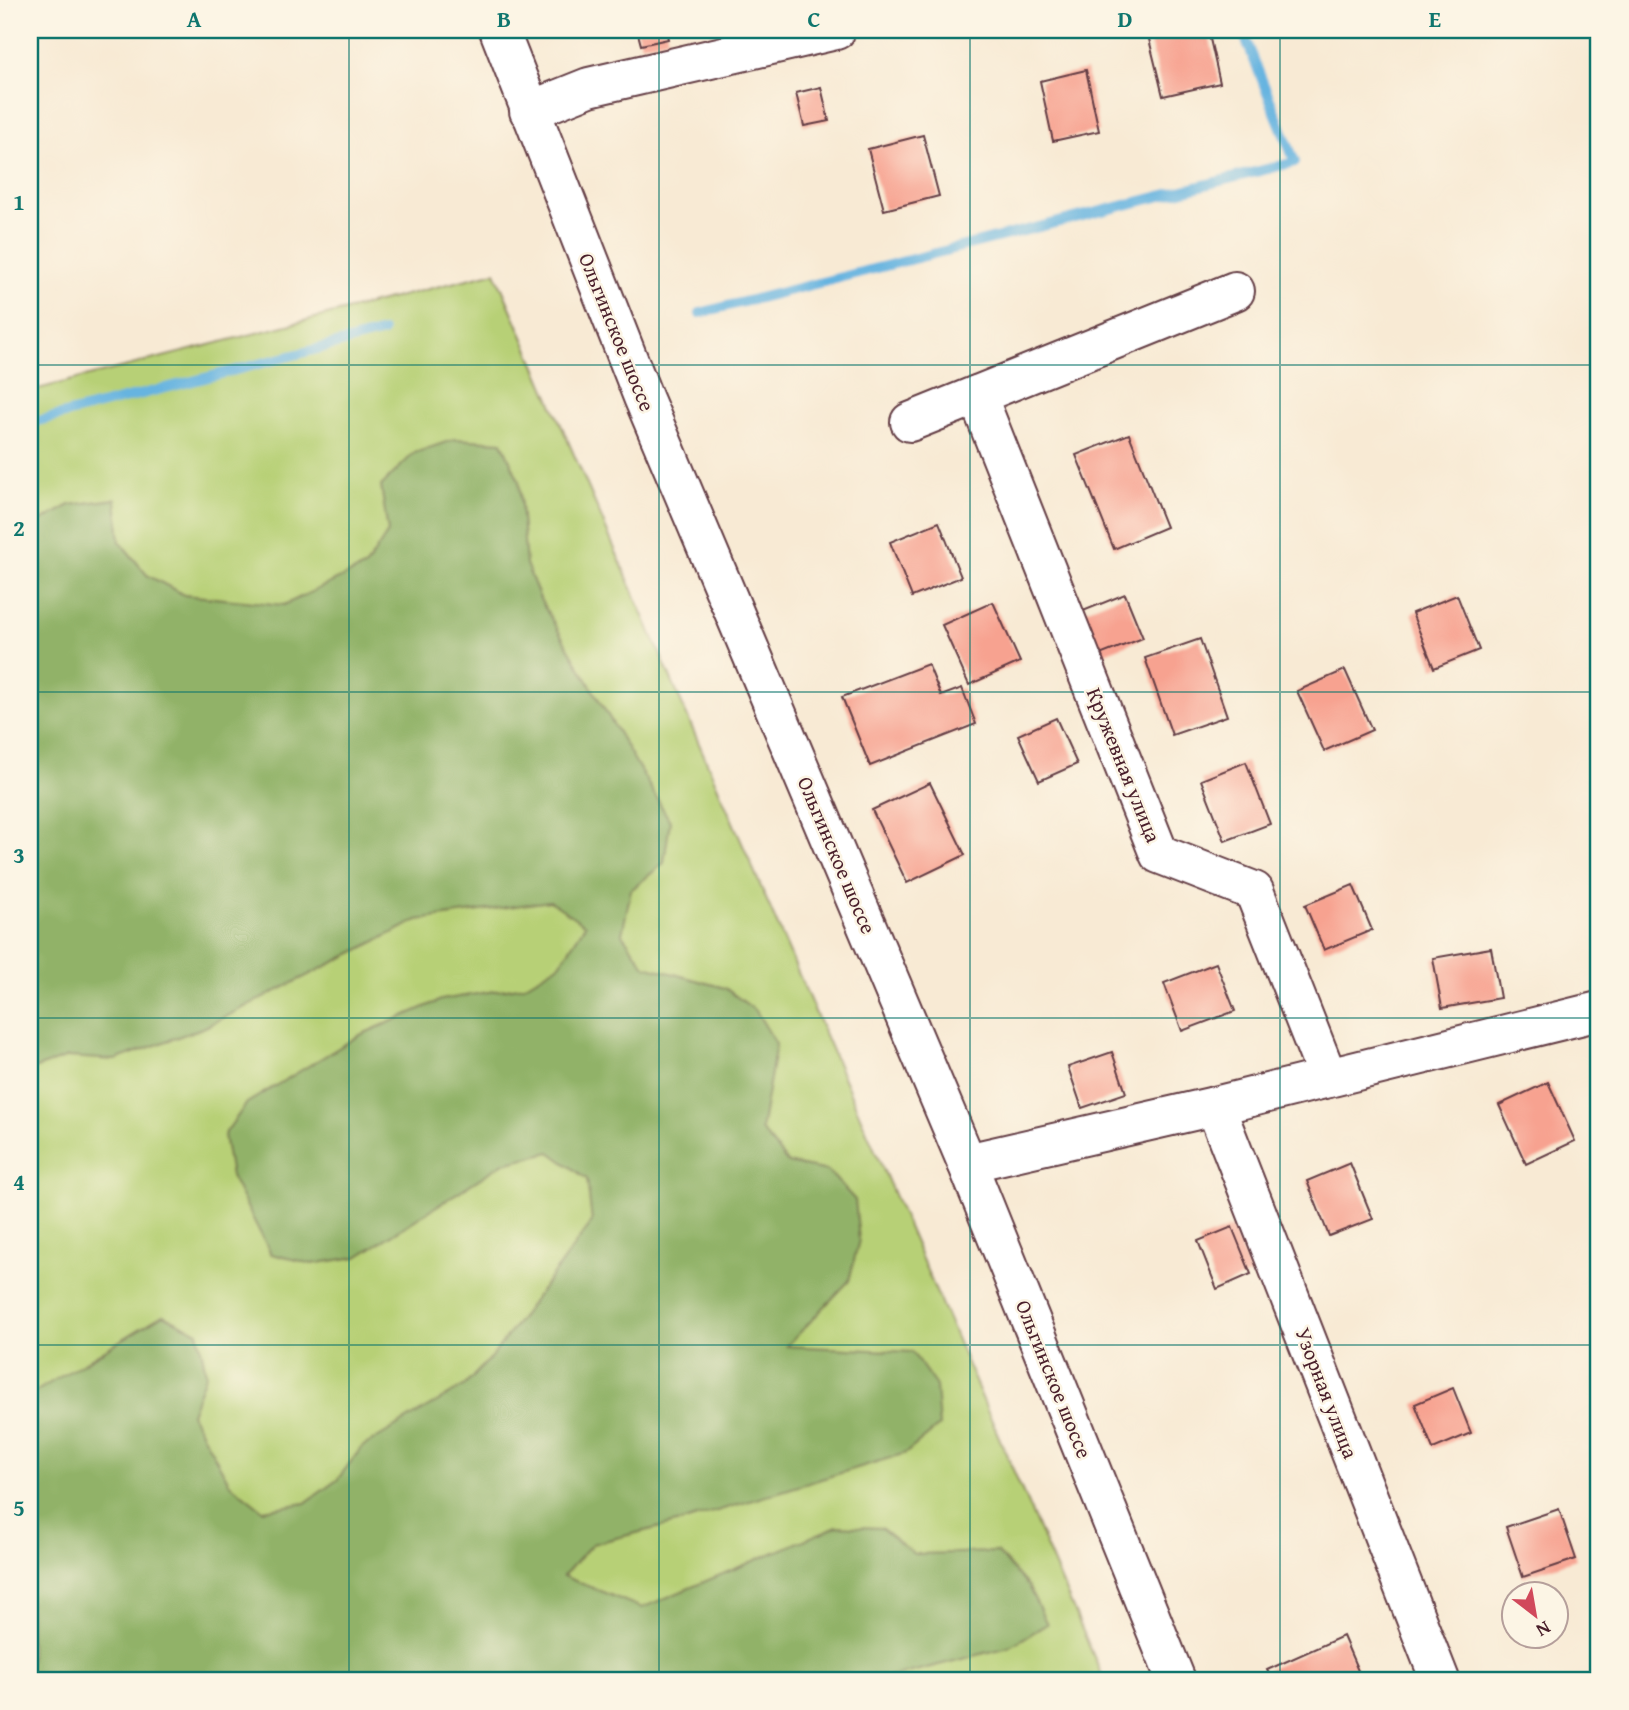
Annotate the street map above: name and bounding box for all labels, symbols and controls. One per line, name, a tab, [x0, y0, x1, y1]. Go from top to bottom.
text: A	[187, 2, 202, 35]
text: B	[497, 2, 511, 35]
text: C	[807, 2, 821, 35]
text: D	[1118, 2, 1133, 35]
text: E	[1429, 2, 1441, 35]
text: 1	[13, 185, 25, 218]
street label: Ольгинское шоссе	[571, 248, 663, 416]
text: 2	[13, 511, 25, 544]
street label: Кружевная улица	[1079, 683, 1169, 847]
street label: Ольгинское шоссе	[790, 771, 884, 939]
text: 3	[13, 838, 25, 871]
text: 4	[13, 1165, 25, 1198]
street label: Ольгинское шоссе	[1008, 1295, 1100, 1463]
street label: Узорная улица	[1288, 1323, 1366, 1463]
text: 5	[13, 1491, 25, 1524]
north arrow	[1500, 1580, 1570, 1650]
text: N	[1531, 1614, 1556, 1645]

